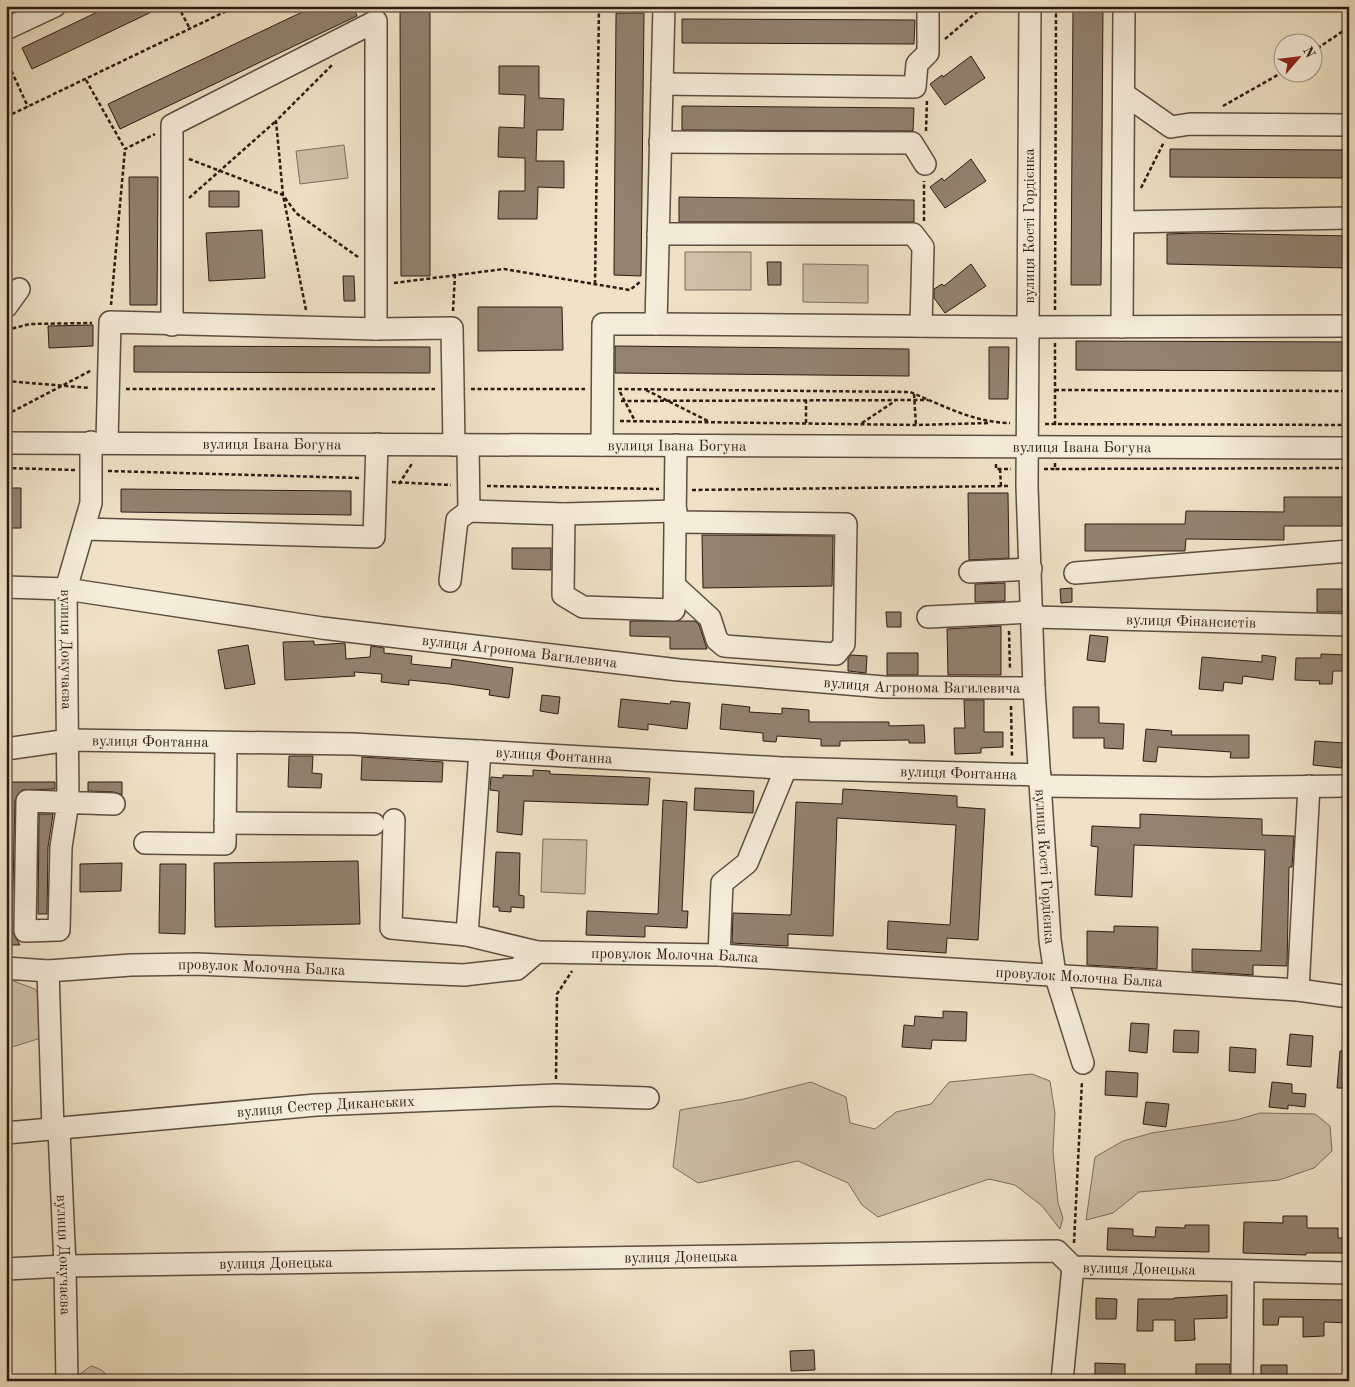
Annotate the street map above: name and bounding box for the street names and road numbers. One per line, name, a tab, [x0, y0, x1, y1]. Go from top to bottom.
street label: вулиця Кості Гордієнка	[1023, 148, 1038, 304]
street label: вулиця Івана Богуна	[203, 438, 342, 453]
street label: вулиця Івана Богуна	[608, 439, 747, 455]
street label: вулиця Івана Богуна	[1013, 441, 1152, 456]
street label: вулиця Докучаєва	[57, 589, 73, 710]
street label: вулиця Фінансистів	[1126, 613, 1256, 632]
street label: вулиця Агронома Вагилевича	[421, 634, 619, 672]
street label: вулиця Агронома Вагилевича	[823, 676, 1021, 697]
street label: вулиця Фонтанна	[92, 734, 209, 751]
street label: вулиця Фонтанна	[495, 746, 613, 768]
street label: вулиця Фонтанна	[900, 765, 1018, 783]
street label: вулиця Кості Гордієнка	[1031, 789, 1057, 946]
street label: провулок Молочна Балка	[591, 947, 759, 966]
street label: провулок Молочна Балка	[178, 958, 346, 979]
street label: провулок Молочна Балка	[995, 966, 1164, 991]
street label: вулиця Сестер Диканських	[236, 1095, 415, 1121]
street label: вулиця Докучаєва	[53, 1194, 72, 1316]
street label: вулиця Донецька	[624, 1250, 738, 1267]
street label: вулиця Донецька	[219, 1256, 333, 1273]
street label: вулиця Донецька	[1082, 1261, 1197, 1279]

